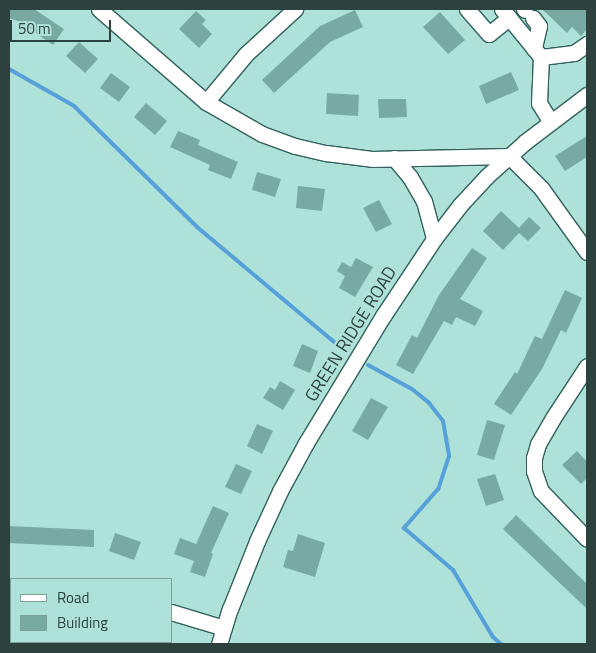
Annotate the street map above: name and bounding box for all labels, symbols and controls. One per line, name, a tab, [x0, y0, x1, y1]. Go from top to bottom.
scale bar	[12, 10, 114, 42]
text: 50 m	[18, 17, 51, 40]
street label: GREEN RIDGE ROAD	[301, 262, 401, 406]
legend	[10, 578, 172, 643]
text: Road	[57, 586, 89, 609]
text: Building	[57, 611, 108, 634]

